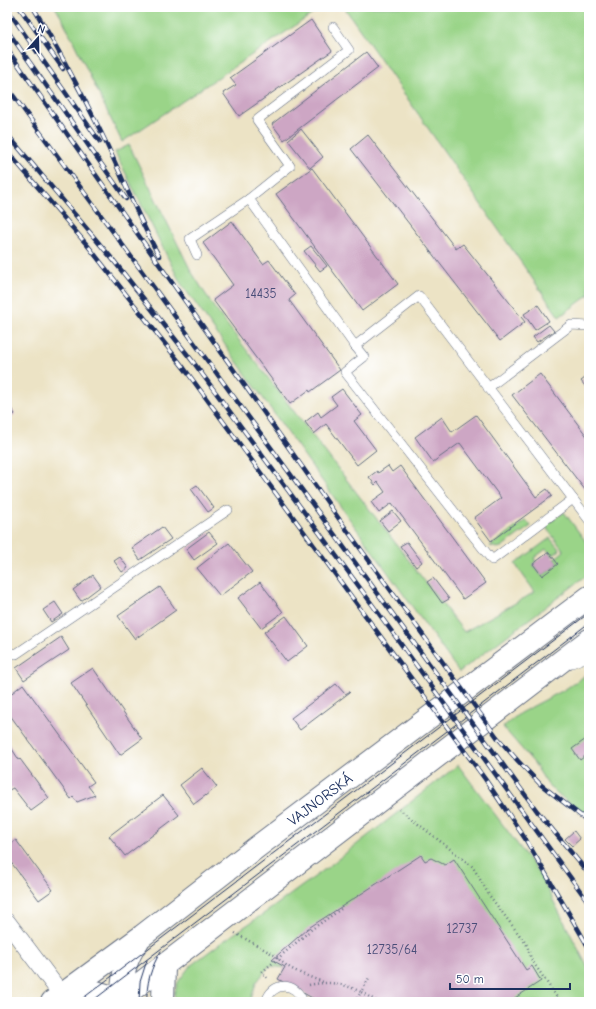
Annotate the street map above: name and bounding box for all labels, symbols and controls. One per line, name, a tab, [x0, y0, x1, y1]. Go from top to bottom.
north arrow	[18, 18, 58, 58]
text: N	[36, 22, 47, 36]
house number: 14435	[245, 286, 277, 301]
street label: VAJNORSKÁ	[284, 768, 356, 830]
house number: 12737	[447, 921, 477, 936]
house number: 12735/64	[367, 942, 417, 957]
scale bar	[450, 965, 570, 991]
text: 50 m	[456, 972, 484, 986]

